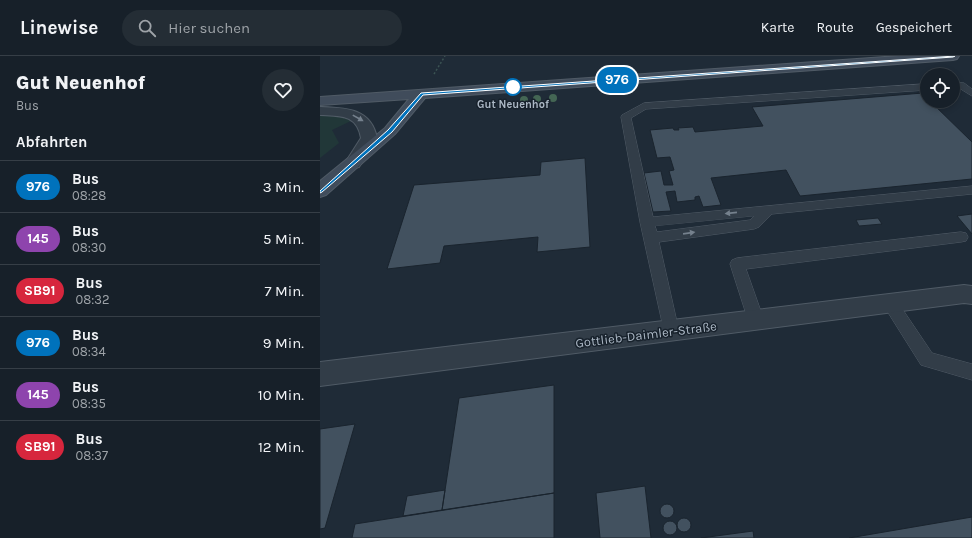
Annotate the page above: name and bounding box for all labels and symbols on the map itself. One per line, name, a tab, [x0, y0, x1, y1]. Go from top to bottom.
line badge: 976	[594, 67, 640, 93]
marker: Gut Neuenhof	[504, 78, 522, 96]
place label: Gut Neuenhof	[477, 98, 550, 111]
one-way arrow	[352, 115, 364, 122]
one-way arrow	[725, 210, 737, 216]
one-way arrow	[683, 230, 695, 236]
street label: Gottlieb-Daimler-Straße	[575, 318, 718, 351]

